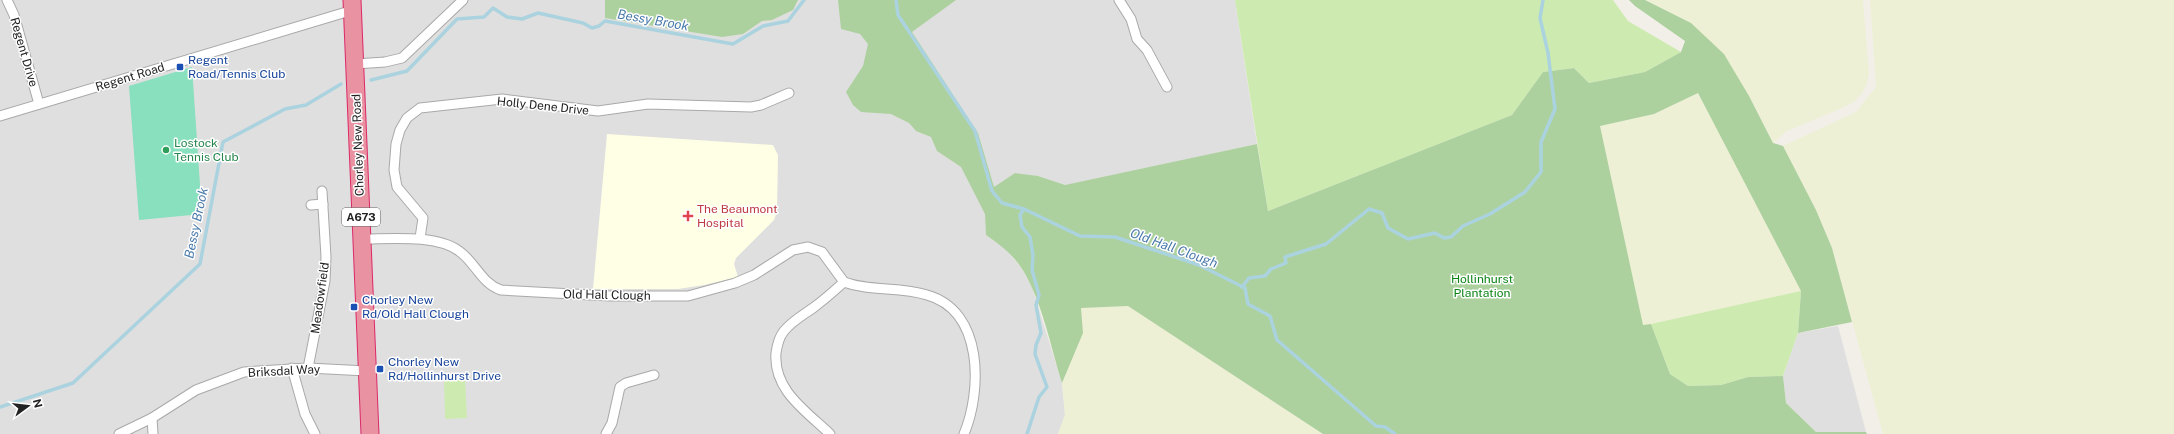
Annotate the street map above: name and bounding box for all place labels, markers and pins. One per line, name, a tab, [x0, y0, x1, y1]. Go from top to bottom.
place label: Regent Road/Tennis Club	[188, 53, 285, 81]
marker: Regent Road/Tennis Club	[175, 62, 185, 72]
place label: Lostock Tennis Club	[174, 136, 239, 164]
marker: Lostock Tennis Club	[161, 145, 171, 155]
place label: The Beaumont Hospital	[697, 202, 778, 230]
marker: The Beaumont Hospital	[682, 210, 694, 222]
place label: Chorley New Rd/Old Hall Clough	[362, 293, 469, 321]
marker: Chorley New Rd/Old Hall Clough	[349, 302, 359, 312]
place label: Chorley New Rd/Hollinhurst Drive	[388, 355, 501, 383]
marker: Chorley New Rd/Hollinhurst Drive	[375, 364, 385, 374]

